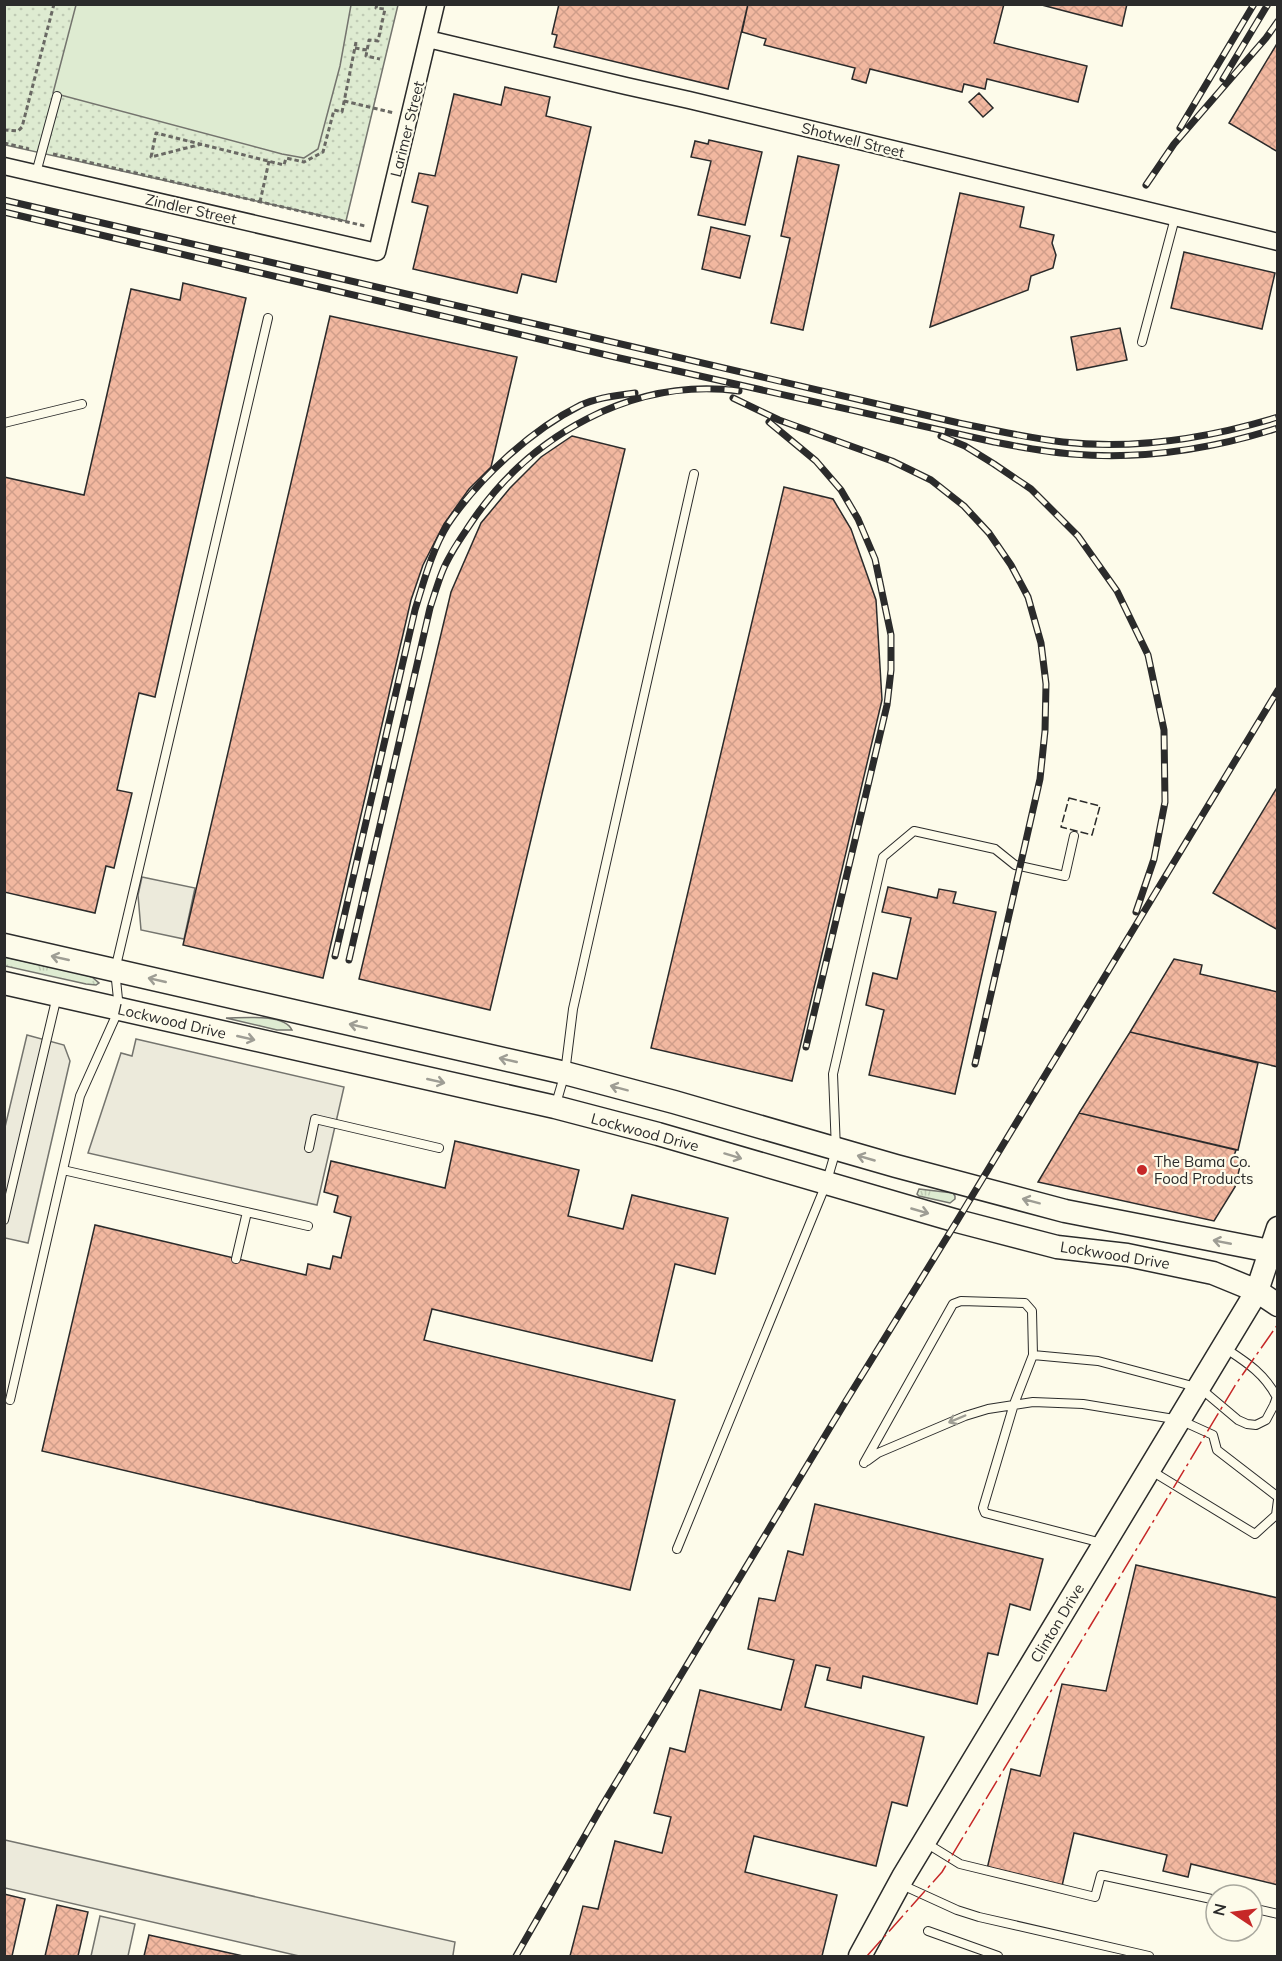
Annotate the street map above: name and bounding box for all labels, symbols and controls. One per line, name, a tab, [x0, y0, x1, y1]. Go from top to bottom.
street label: Larimer Street	[386, 79, 428, 179]
street label: Shotwell Street	[799, 118, 907, 162]
street label: Zindler Street	[144, 189, 238, 229]
one-way arrow	[50, 951, 69, 963]
one-way arrow	[147, 974, 167, 985]
street label: Lockwood Drive	[116, 999, 228, 1043]
one-way arrow	[349, 1020, 368, 1032]
one-way arrow	[236, 1032, 255, 1044]
one-way arrow	[499, 1054, 518, 1066]
one-way arrow	[426, 1076, 445, 1087]
one-way arrow	[610, 1081, 629, 1093]
street label: Lockwood Drive	[589, 1108, 701, 1156]
one-way arrow	[723, 1151, 742, 1162]
one-way arrow	[856, 1152, 875, 1163]
place label: The Bama Co. Food Products	[1154, 1152, 1254, 1188]
marker: The Bama Co. Food Products	[1135, 1163, 1149, 1177]
one-way arrow	[1022, 1195, 1041, 1207]
one-way arrow	[910, 1205, 929, 1217]
one-way arrow	[1212, 1236, 1232, 1247]
street label: Lockwood Drive	[1059, 1237, 1171, 1273]
one-way arrow	[949, 1414, 967, 1426]
street label: Clinton Drive	[1026, 1580, 1088, 1666]
north arrow	[1204, 1883, 1264, 1943]
text: N	[1208, 1901, 1230, 1918]

